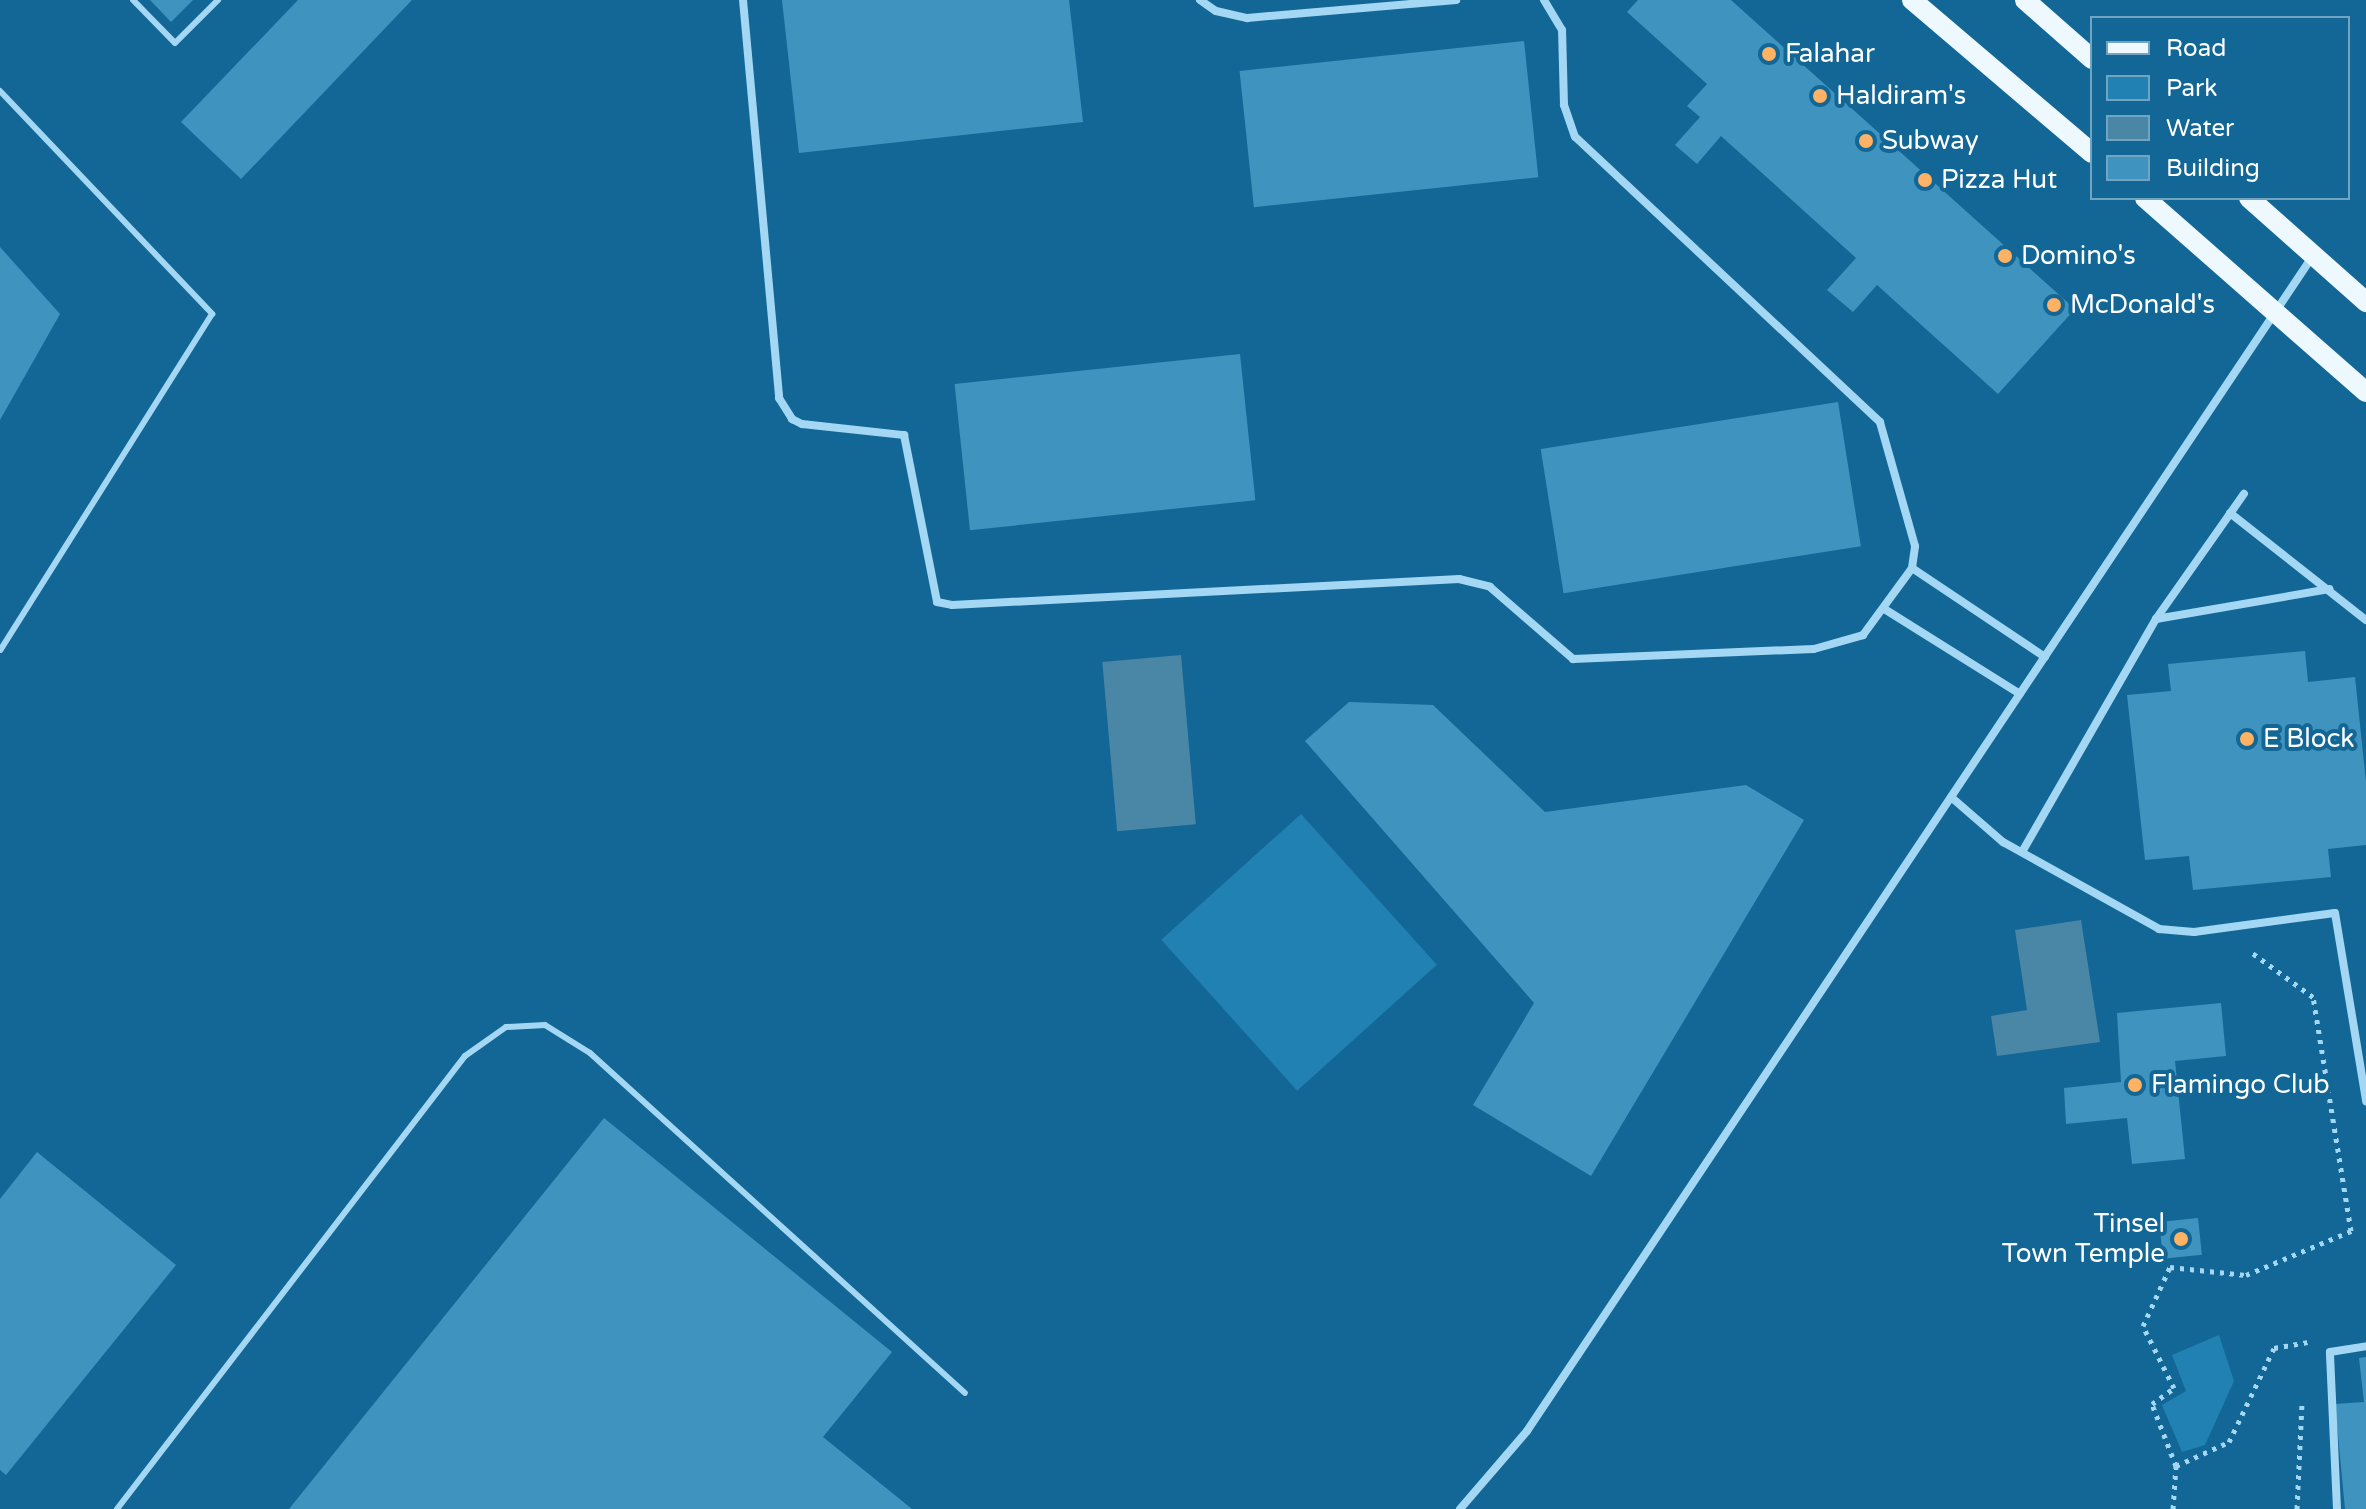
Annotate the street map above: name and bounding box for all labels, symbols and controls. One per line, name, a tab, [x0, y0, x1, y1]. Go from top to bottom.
legend	[2090, 16, 2350, 200]
text: Road	[2166, 34, 2226, 63]
place label: Falahar	[1785, 38, 1875, 70]
marker: Falahar	[1760, 45, 1778, 63]
text: Park	[2166, 74, 2217, 103]
place label: Haldiram's	[1836, 80, 1966, 112]
marker: Haldiram's	[1811, 87, 1829, 105]
text: Water	[2166, 114, 2234, 143]
place label: Subway	[1882, 125, 1979, 157]
marker: Subway	[1857, 132, 1875, 150]
text: Building	[2166, 154, 2260, 183]
place label: Pizza Hut	[1941, 164, 2057, 196]
marker: Pizza Hut	[1916, 171, 1934, 189]
place label: Domino's	[2021, 240, 2136, 272]
marker: Domino's	[1996, 247, 2014, 265]
place label: McDonald's	[2070, 289, 2215, 321]
marker: McDonald's	[2045, 296, 2063, 314]
place label: E Block	[2263, 723, 2354, 755]
marker: E Block	[2238, 730, 2256, 748]
place label: Flamingo Club	[2151, 1069, 2330, 1101]
marker: Flamingo Club	[2126, 1076, 2144, 1094]
place label: Tinsel Town Temple	[2002, 1208, 2165, 1270]
marker: Tinsel Town Temple	[2172, 1230, 2190, 1248]

